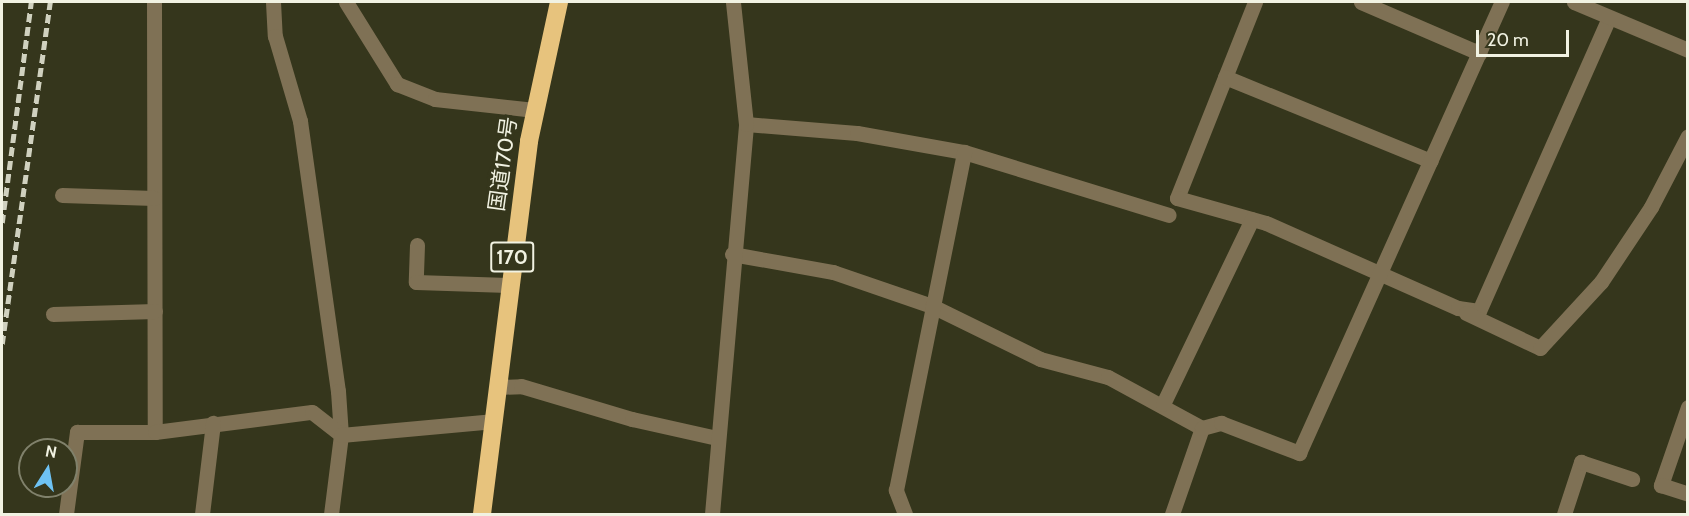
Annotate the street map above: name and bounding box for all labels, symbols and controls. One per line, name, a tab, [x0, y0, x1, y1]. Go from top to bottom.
scale bar	[1479, 18, 1572, 56]
text: 20 m	[1487, 29, 1529, 51]
street label: 国道170号	[484, 115, 522, 213]
road number: 170	[490, 240, 534, 274]
north arrow	[18, 438, 78, 498]
text: N	[44, 441, 59, 462]

